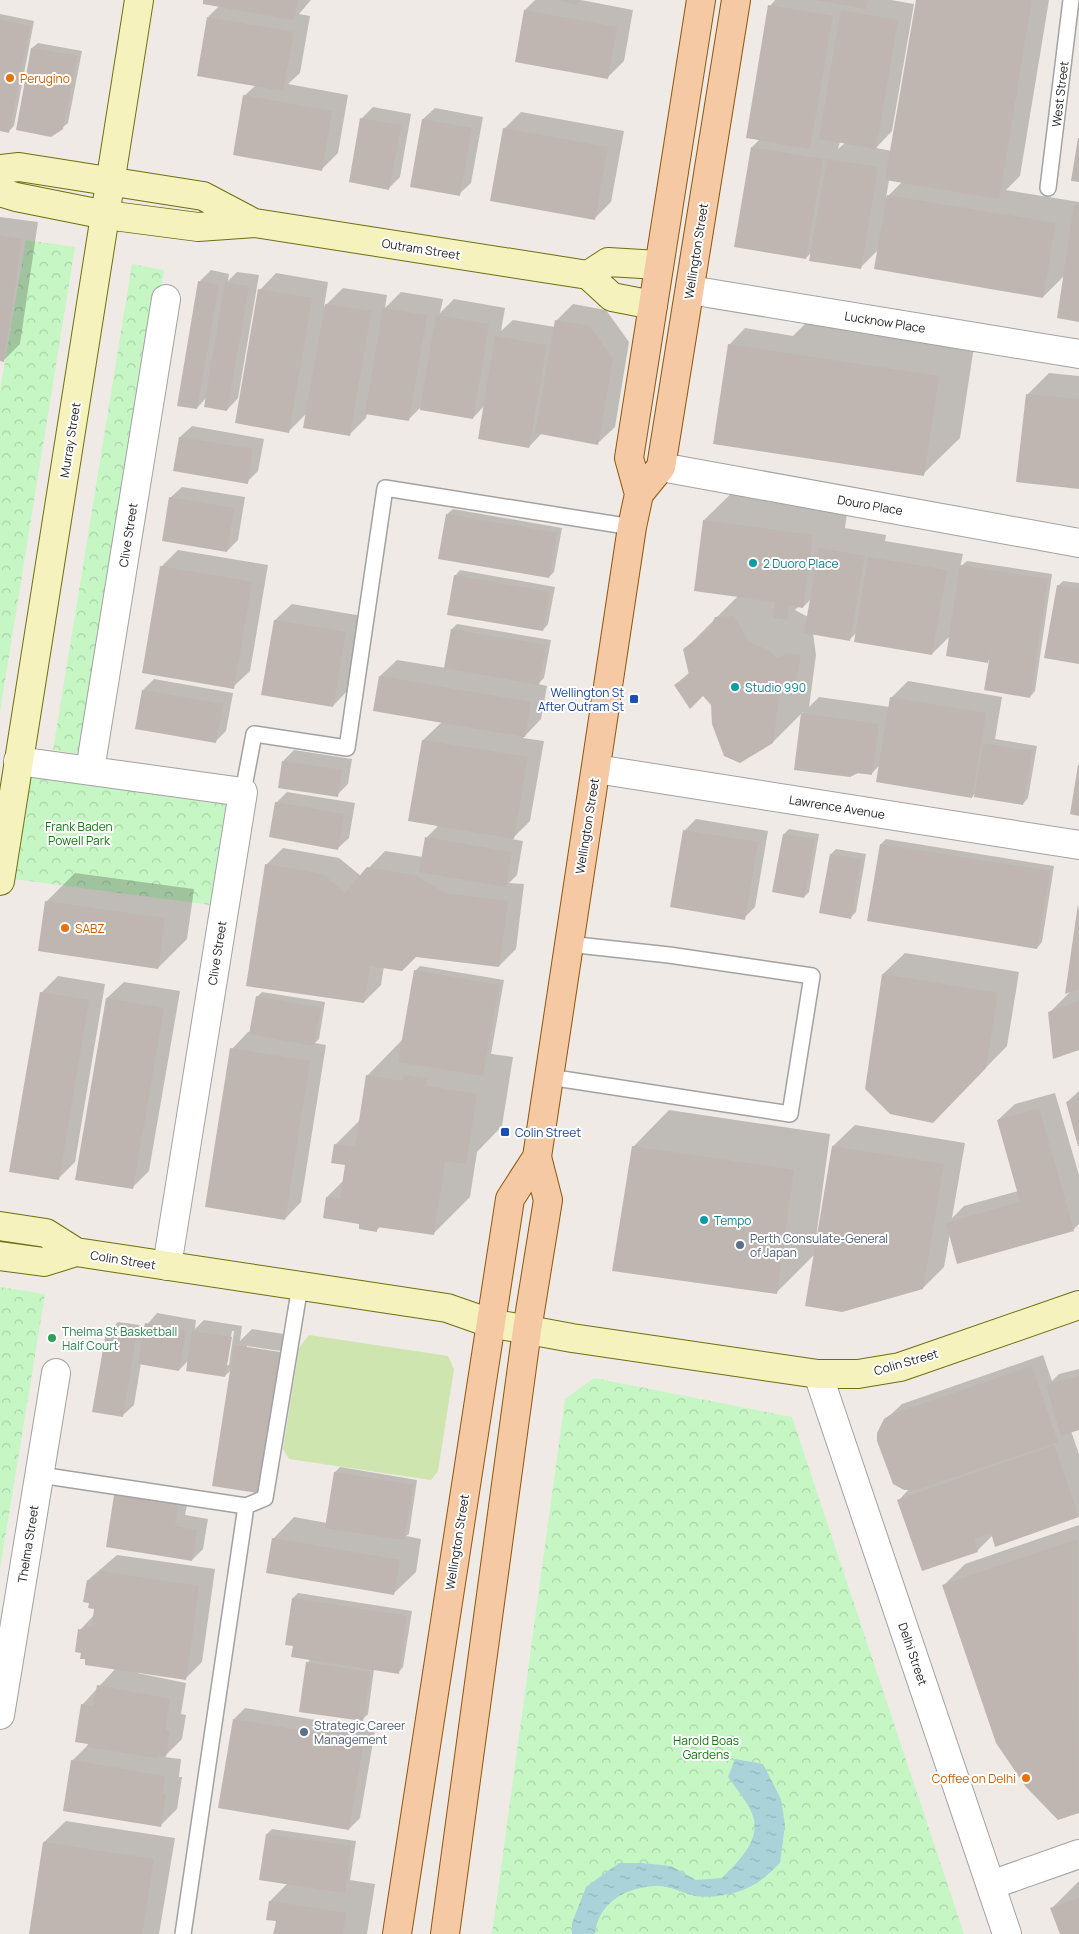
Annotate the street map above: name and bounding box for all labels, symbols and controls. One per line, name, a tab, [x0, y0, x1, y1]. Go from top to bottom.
street label: West Street	[1048, 60, 1072, 128]
place label: Perugino	[20, 70, 70, 87]
marker: Perugino	[4, 72, 16, 84]
street label: Wellington Street	[680, 202, 712, 300]
street label: Outram Street	[381, 234, 462, 264]
street label: Lucknow Place	[843, 307, 927, 337]
street label: Murray Street	[56, 401, 84, 479]
street label: Douro Place	[836, 491, 904, 519]
street label: Clive Street	[115, 502, 141, 568]
place label: 2 Duoro Place	[763, 555, 838, 572]
marker: 2 Duoro Place	[747, 557, 759, 569]
place label: Studio 990	[745, 679, 806, 696]
marker: Studio 990	[729, 681, 741, 693]
place label: Wellington St After Outram St	[538, 684, 624, 715]
marker: Wellington St After Outram St	[628, 693, 640, 705]
street label: Wellington Street	[571, 777, 603, 875]
street label: Lawrence Avenue	[788, 791, 886, 823]
park label: Frank Baden Powell Park	[45, 818, 113, 849]
place label: SABZ	[75, 920, 105, 937]
street label: Clive Street	[204, 920, 230, 986]
marker: SABZ	[59, 922, 71, 934]
place label: Colin Street	[515, 1124, 581, 1141]
marker: Colin Street	[499, 1126, 511, 1138]
place label: Tempo	[714, 1212, 751, 1229]
marker: Tempo	[698, 1214, 710, 1226]
place label: Perth Consulate-General of Japan	[750, 1230, 888, 1261]
marker: Perth Consulate-General of Japan	[734, 1239, 746, 1251]
street label: Colin Street	[89, 1246, 157, 1274]
place label: Thelma St Basketball Half Court	[62, 1323, 177, 1354]
marker: Thelma St Basketball Half Court	[46, 1332, 58, 1344]
street label: Colin Street	[872, 1345, 940, 1379]
street label: Wellington Street	[441, 1493, 473, 1591]
street label: Thelma Street	[13, 1504, 43, 1584]
street label: Delhi Street	[894, 1620, 932, 1688]
place label: Strategic Career Management	[314, 1717, 406, 1748]
marker: Strategic Career Management	[298, 1726, 310, 1738]
park label: Harold Boas Gardens	[673, 1732, 739, 1763]
place label: Coffee on Delhi	[932, 1770, 1016, 1787]
marker: Coffee on Delhi	[1020, 1772, 1032, 1784]

